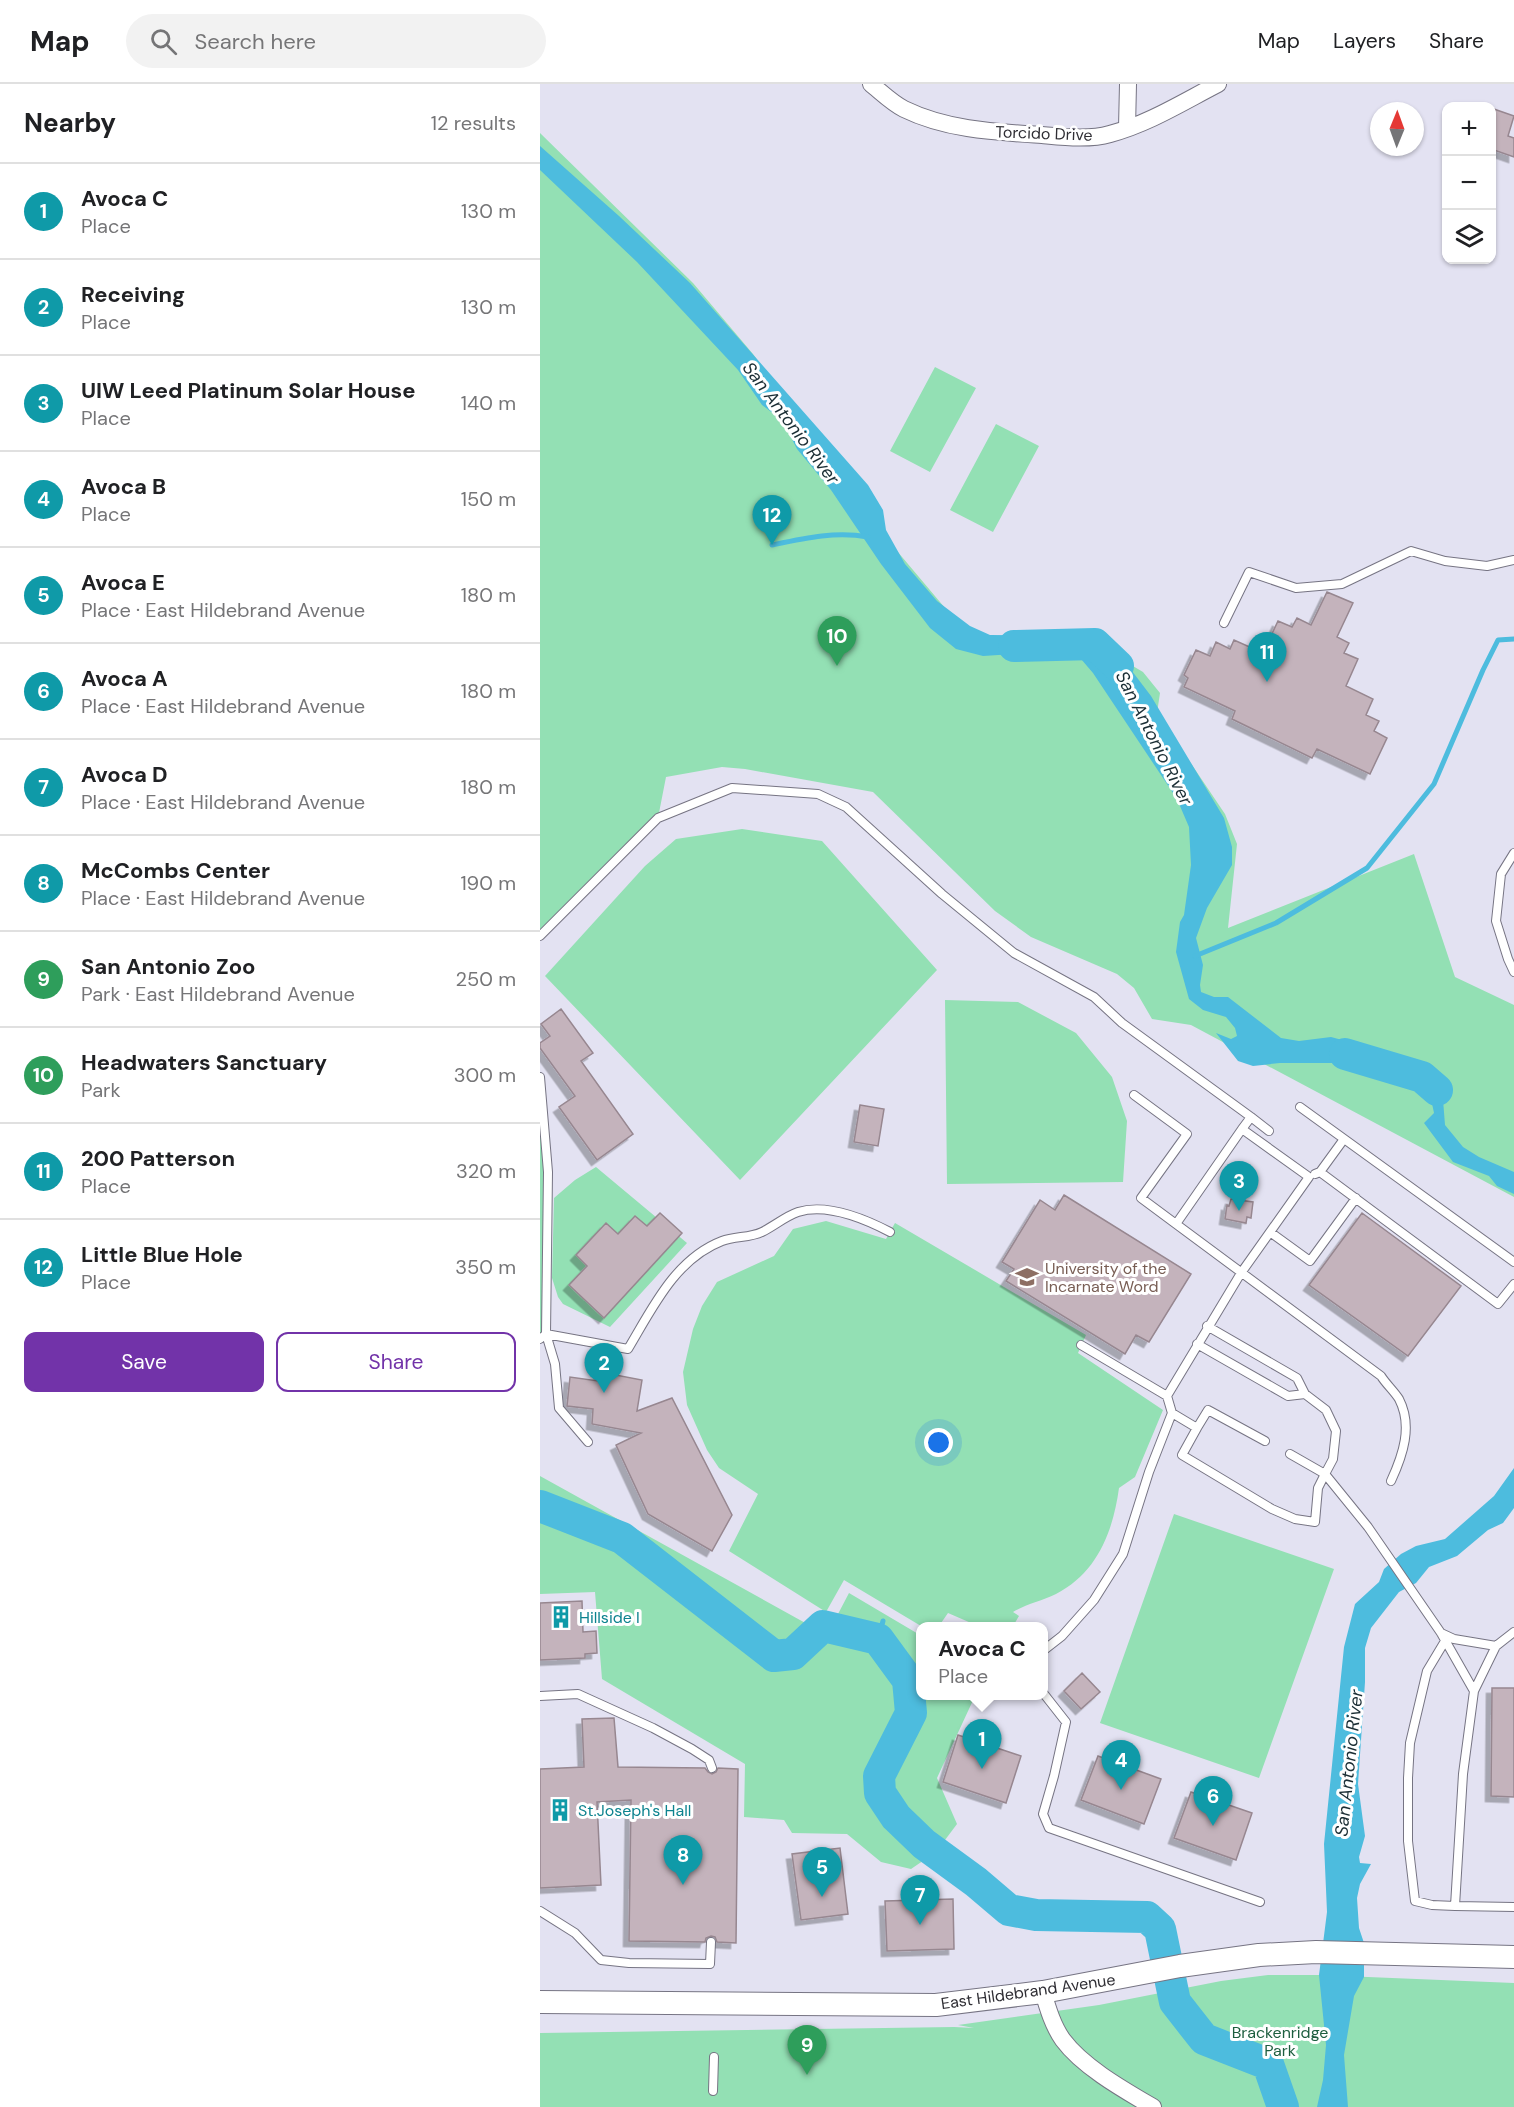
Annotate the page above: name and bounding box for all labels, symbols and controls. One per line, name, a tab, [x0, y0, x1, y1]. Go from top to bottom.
search box	[126, 14, 546, 68]
text: Map	[30, 23, 90, 60]
icon: search	[147, 25, 180, 58]
text: Search here	[195, 27, 316, 56]
text: Map	[1258, 27, 1300, 55]
text: Layers	[1333, 27, 1396, 55]
text: Share	[1429, 27, 1484, 55]
north arrow	[1370, 102, 1424, 156]
map controls	[1442, 102, 1496, 264]
button: +	[1442, 102, 1496, 156]
text: Nearby	[24, 106, 116, 140]
text: 12 results	[431, 110, 516, 136]
street label: Torcido Drive	[995, 121, 1093, 146]
button: −	[1442, 156, 1496, 210]
text: Avoca C	[81, 184, 168, 213]
text: 1	[40, 198, 47, 224]
text: 130 m	[461, 198, 516, 224]
button: layers	[1442, 210, 1496, 264]
text: Place	[81, 213, 131, 239]
text: Receiving	[81, 280, 185, 309]
text: 2	[38, 294, 49, 320]
text: 130 m	[461, 294, 516, 320]
text: Place	[81, 309, 131, 335]
water label: San Antonio River	[737, 357, 846, 490]
text: UIW Leed Platinum Solar House	[81, 376, 415, 405]
text: 3	[37, 390, 50, 416]
text: 140 m	[461, 390, 516, 416]
text: Place	[81, 405, 131, 431]
text: Avoca B	[81, 472, 166, 501]
text: 4	[37, 486, 50, 512]
text: 150 m	[461, 486, 516, 512]
pin: 12	[752, 496, 792, 545]
text: Place	[81, 501, 131, 527]
text: Avoca E	[81, 568, 165, 597]
text: 5	[37, 582, 50, 608]
text: 180 m	[461, 582, 516, 608]
text: Place · East Hildebrand Avenue	[81, 597, 365, 623]
pin: 10	[818, 616, 856, 666]
pin: 11	[1248, 632, 1286, 682]
text: Avoca A	[81, 664, 168, 693]
water label: San Antonio River	[1110, 667, 1199, 810]
text: 6	[37, 678, 50, 704]
text: 180 m	[461, 678, 516, 704]
text: Place · East Hildebrand Avenue	[81, 693, 365, 719]
text: Avoca D	[81, 760, 168, 789]
text: 7	[38, 774, 49, 800]
text: 180 m	[461, 774, 516, 800]
text: Place · East Hildebrand Avenue	[81, 789, 365, 815]
text: McCombs Center	[81, 856, 270, 885]
text: 8	[37, 870, 50, 896]
text: 190 m	[460, 870, 516, 896]
text: Place · East Hildebrand Avenue	[81, 885, 365, 911]
text: San Antonio Zoo	[81, 952, 256, 981]
text: 9	[37, 966, 50, 992]
text: 250 m	[455, 966, 516, 992]
text: Park · East Hildebrand Avenue	[81, 981, 355, 1007]
text: Headwaters Sanctuary	[81, 1048, 327, 1077]
text: 10	[33, 1062, 54, 1088]
text: 300 m	[454, 1062, 516, 1088]
text: Park	[81, 1077, 121, 1103]
text: 200 Patterson	[81, 1144, 235, 1173]
text: 11	[36, 1158, 51, 1184]
text: 320 m	[456, 1158, 516, 1184]
pin: 3	[1220, 1162, 1258, 1211]
text: Place	[81, 1173, 131, 1199]
text: Little Blue Hole	[81, 1240, 243, 1269]
text: 12	[34, 1254, 53, 1280]
text: 350 m	[455, 1254, 516, 1280]
place label: University of the Incarnate Word	[1045, 1258, 1167, 1297]
school or university icon: University of the Incarnate Word	[1014, 1264, 1040, 1290]
text: Place	[81, 1269, 131, 1295]
button: Save	[24, 1332, 264, 1392]
button: Share	[276, 1332, 516, 1392]
pin: 2	[584, 1344, 624, 1393]
your location	[924, 1428, 953, 1457]
building icon: Hillside I	[548, 1604, 574, 1630]
place label: Hillside I	[579, 1607, 640, 1628]
popup	[916, 1622, 1048, 1700]
text: Avoca C	[938, 1634, 1026, 1663]
text: Place	[938, 1663, 988, 1689]
water label: San Antonio River	[1329, 1687, 1369, 1838]
pin: 1	[962, 1720, 1002, 1769]
pin: 4	[1102, 1740, 1140, 1790]
pin: 6	[1194, 1776, 1232, 1826]
building icon: St.Joseph's Hall	[547, 1797, 573, 1823]
place label: St.Joseph's Hall	[578, 1800, 691, 1821]
pin: 8	[664, 1836, 702, 1885]
pin: 5	[802, 1848, 842, 1897]
pin: 7	[900, 1876, 940, 1925]
street label: East Hildebrand Avenue	[940, 1969, 1117, 2014]
park label: Brackenridge Park	[1232, 2022, 1328, 2061]
pin: 9	[788, 2026, 826, 2075]

